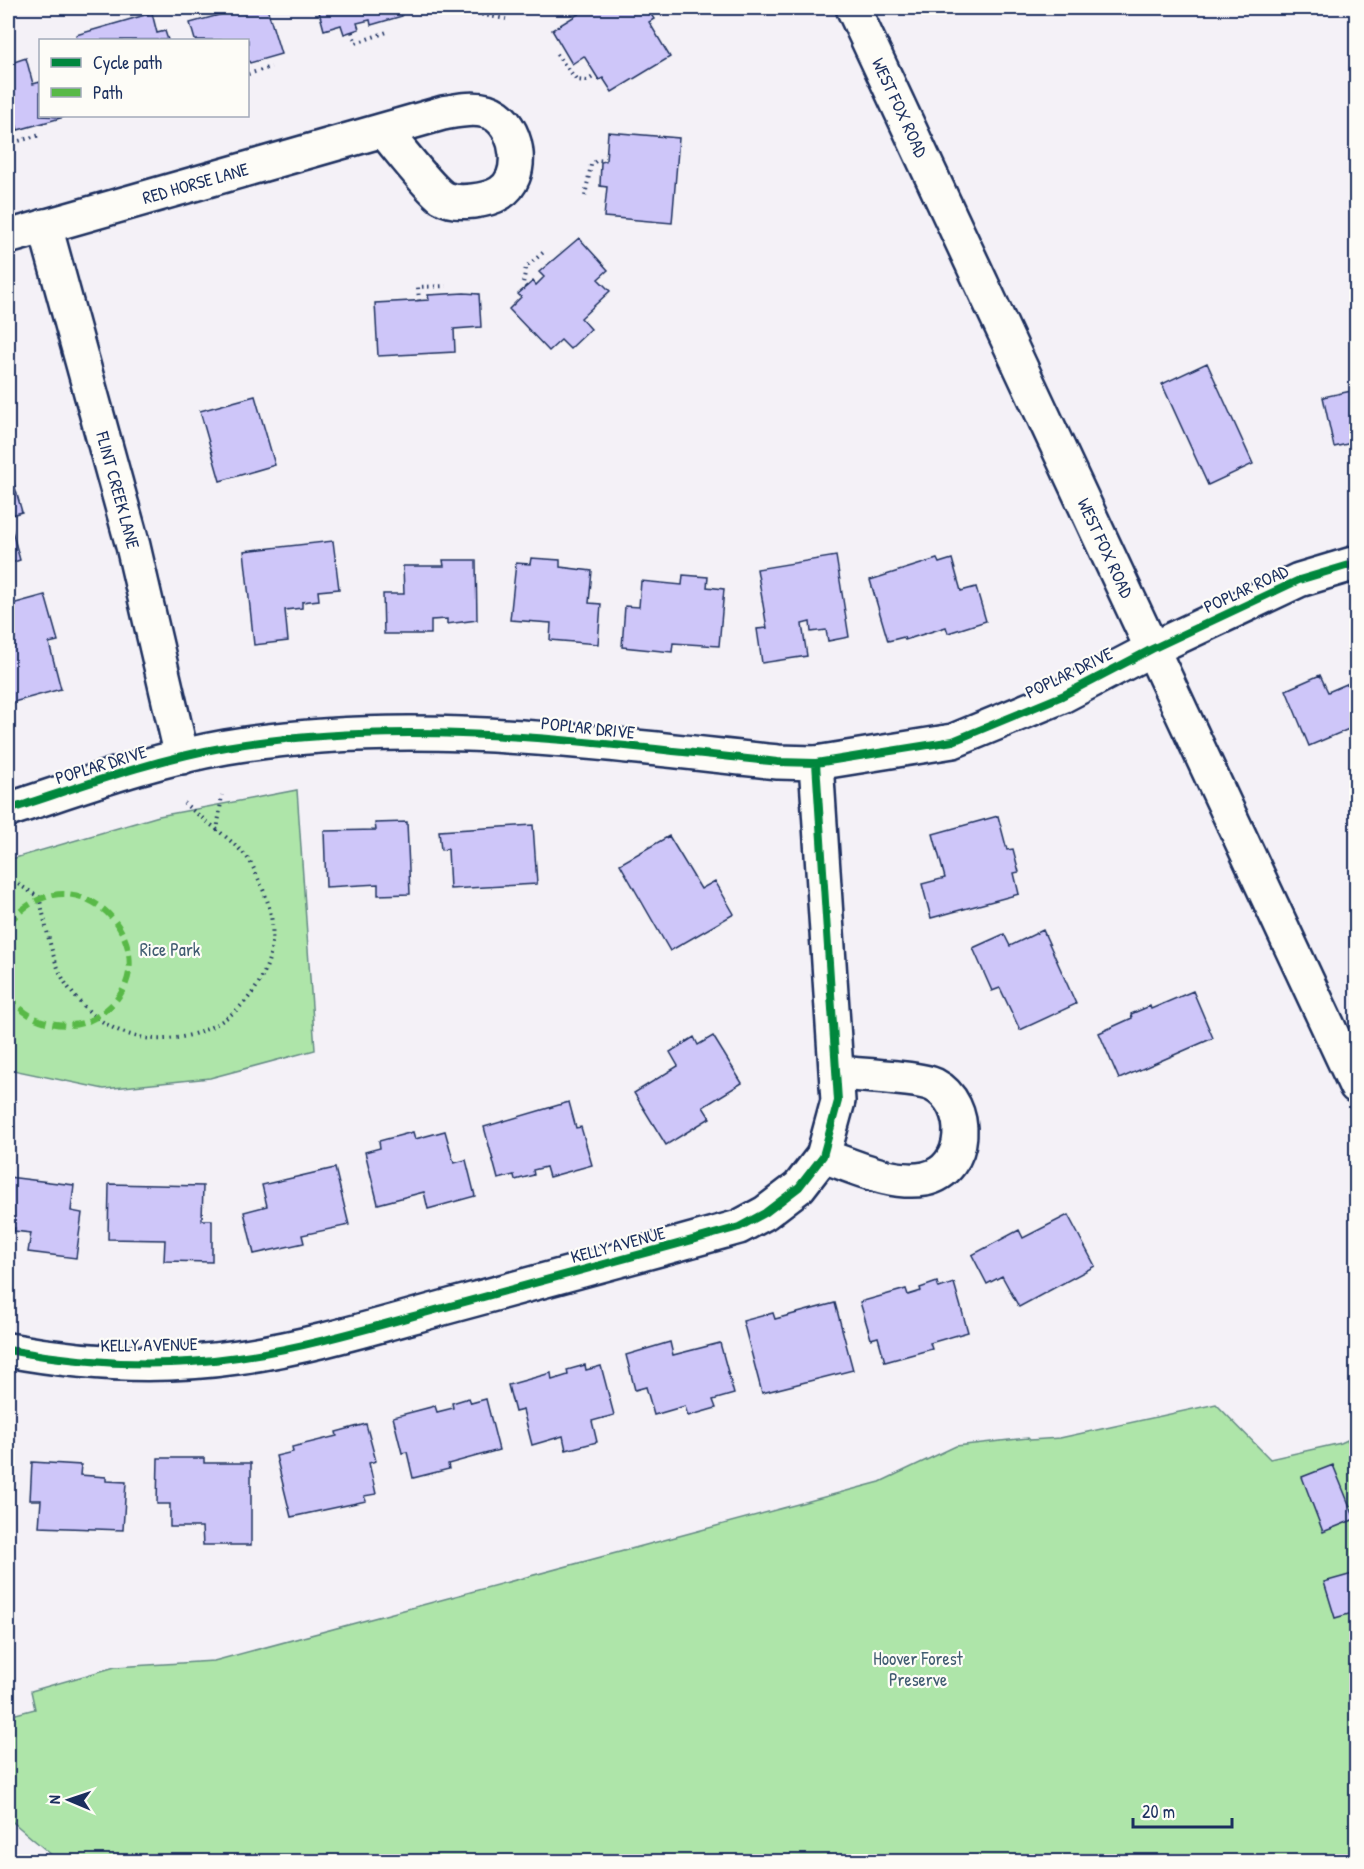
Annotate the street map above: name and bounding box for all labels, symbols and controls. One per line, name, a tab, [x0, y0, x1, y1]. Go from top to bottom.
legend	[39, 39, 249, 117]
text: Cycle path	[93, 50, 163, 75]
street label: WEST FOX ROAD	[866, 54, 934, 162]
text: Path	[93, 80, 123, 105]
street label: RED HORSE LANE	[140, 156, 251, 210]
street label: FLINT CREEK LANE	[90, 428, 146, 551]
street label: WEST FOX ROAD	[1071, 494, 1140, 602]
street label: POPLAR ROAD	[1199, 558, 1293, 619]
street label: POPLAR DRIVE	[1021, 641, 1117, 704]
street label: POPLAR DRIVE	[540, 710, 636, 745]
street label: POPLAR DRIVE	[52, 739, 150, 790]
park label: Rice Park	[140, 937, 201, 962]
street label: KELLY AVENUE	[568, 1220, 668, 1269]
street label: KELLY AVENUE	[100, 1331, 198, 1358]
park label: Hoover Forest Preserve	[873, 1646, 964, 1692]
north arrow	[39, 1770, 99, 1830]
scale bar	[1133, 1791, 1232, 1829]
text: N	[43, 1794, 65, 1804]
text: 20 m	[1142, 1799, 1175, 1824]

